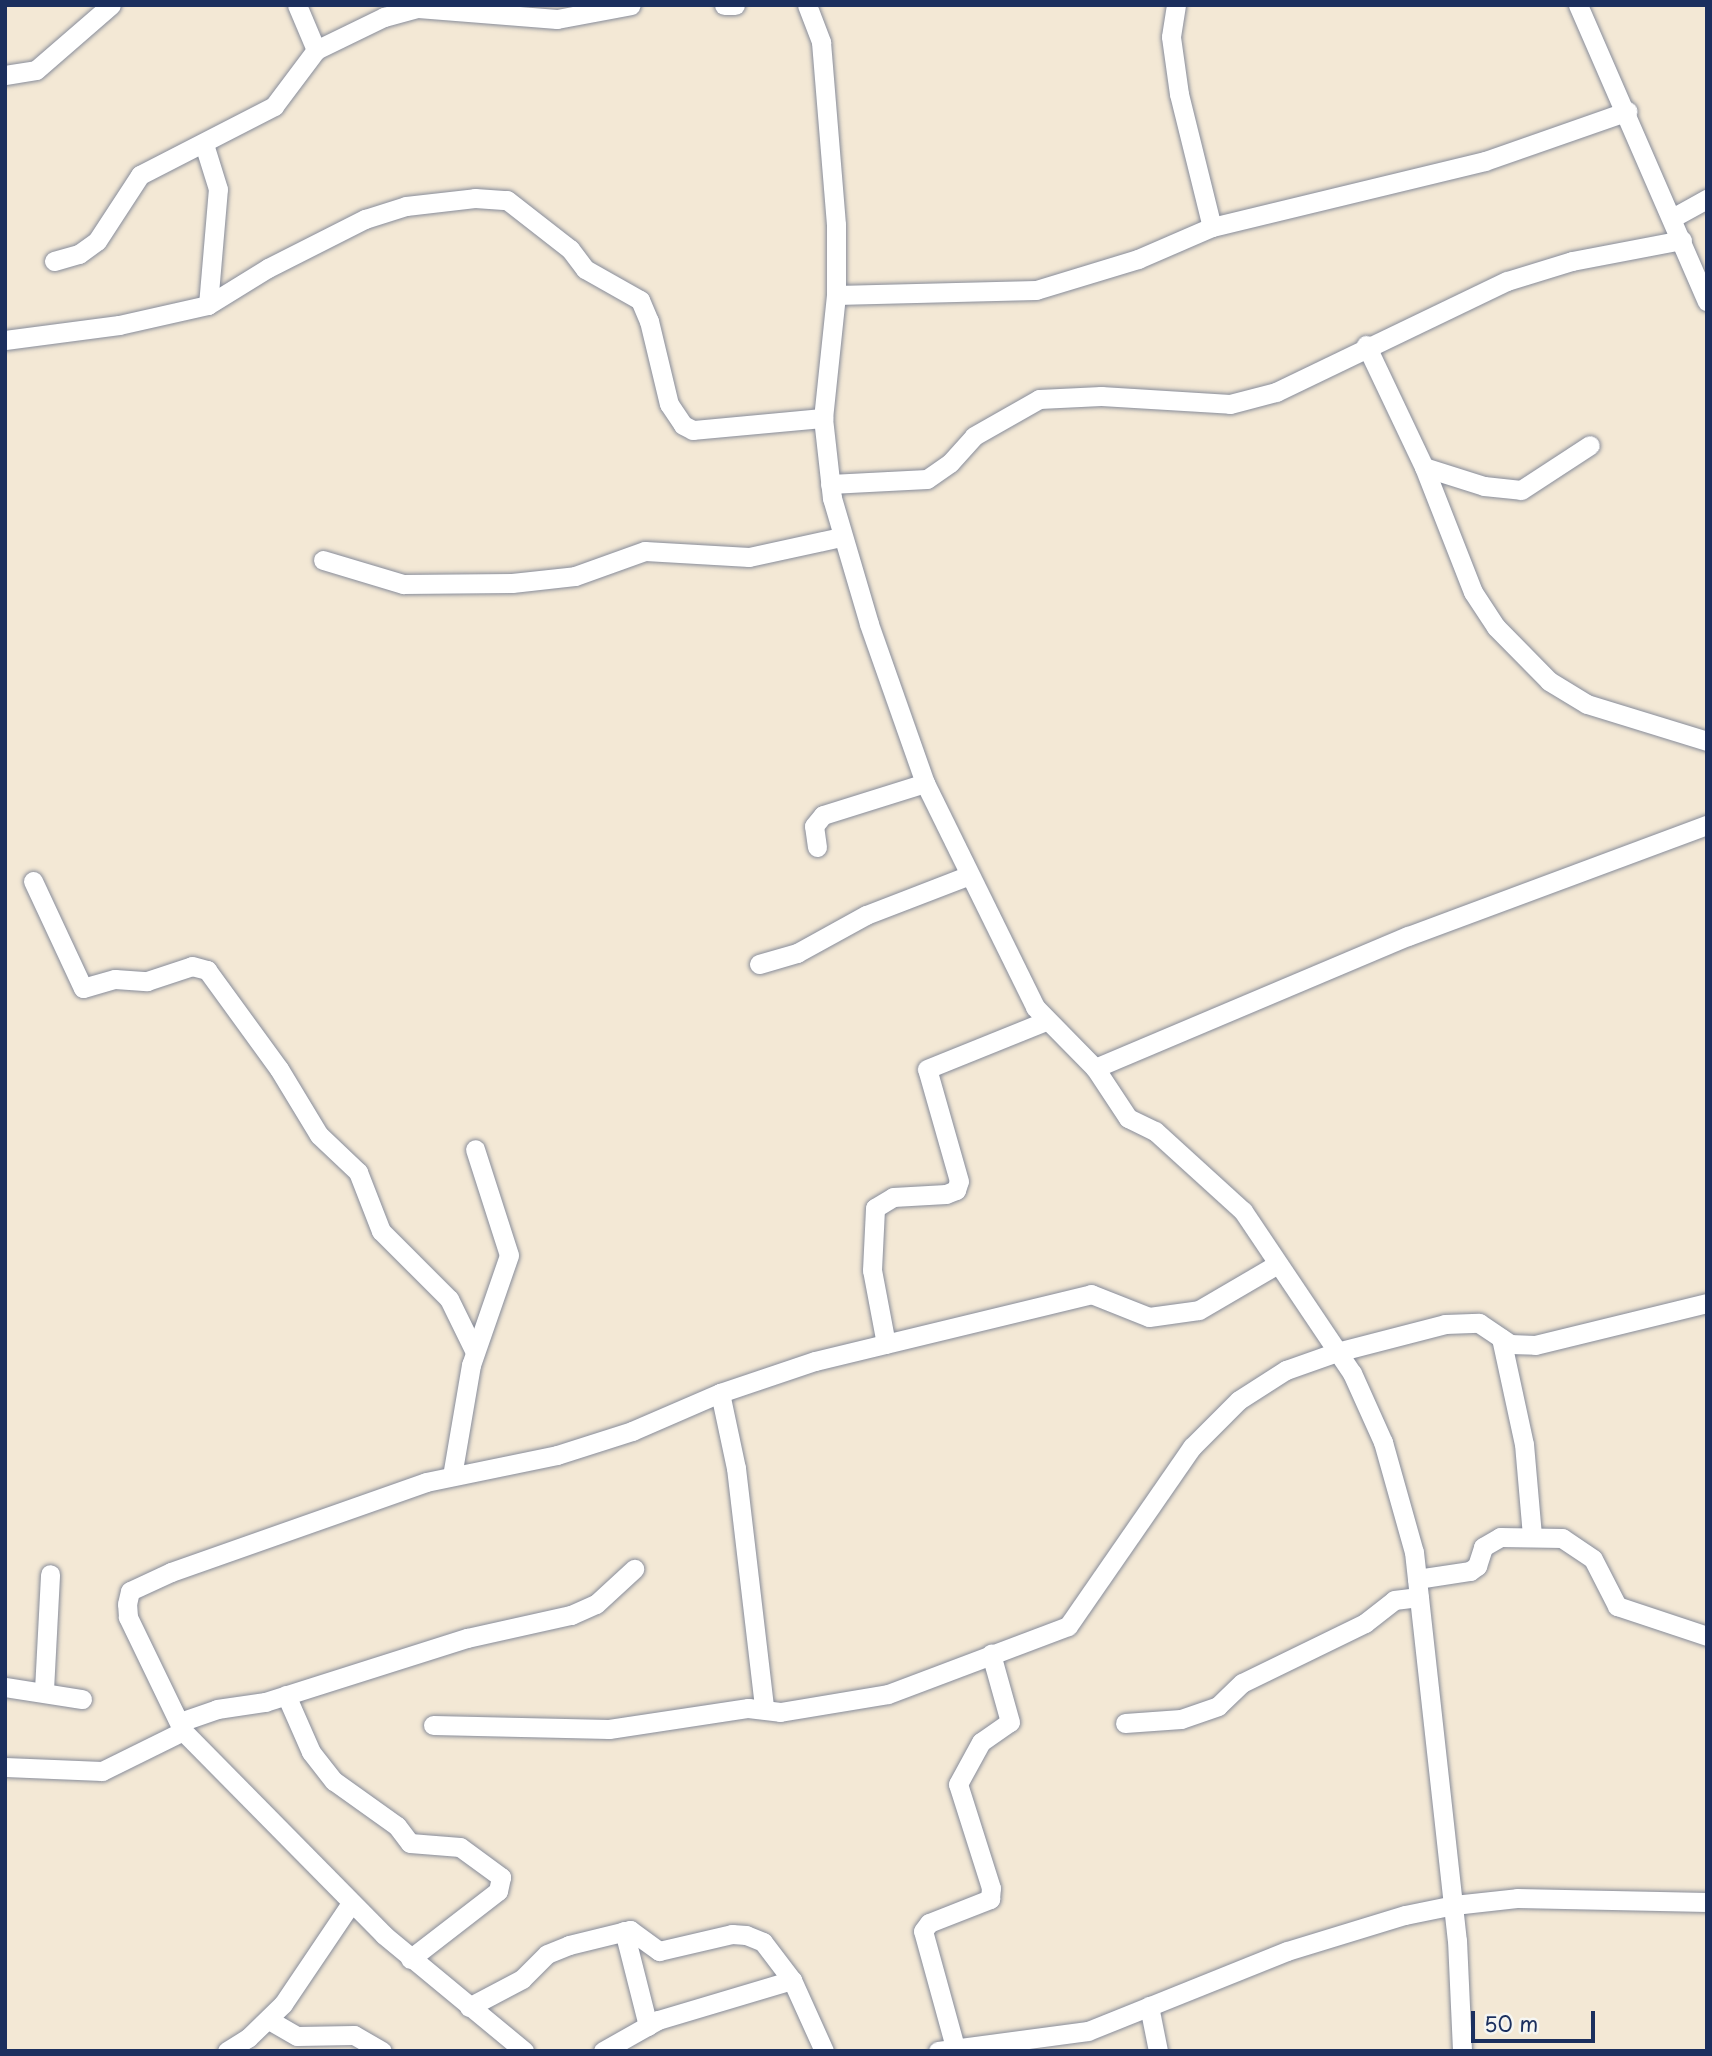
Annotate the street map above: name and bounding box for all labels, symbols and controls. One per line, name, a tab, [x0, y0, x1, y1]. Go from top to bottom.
scale bar	[1474, 1996, 1598, 2040]
text: 50 m	[1484, 2007, 1538, 2039]

